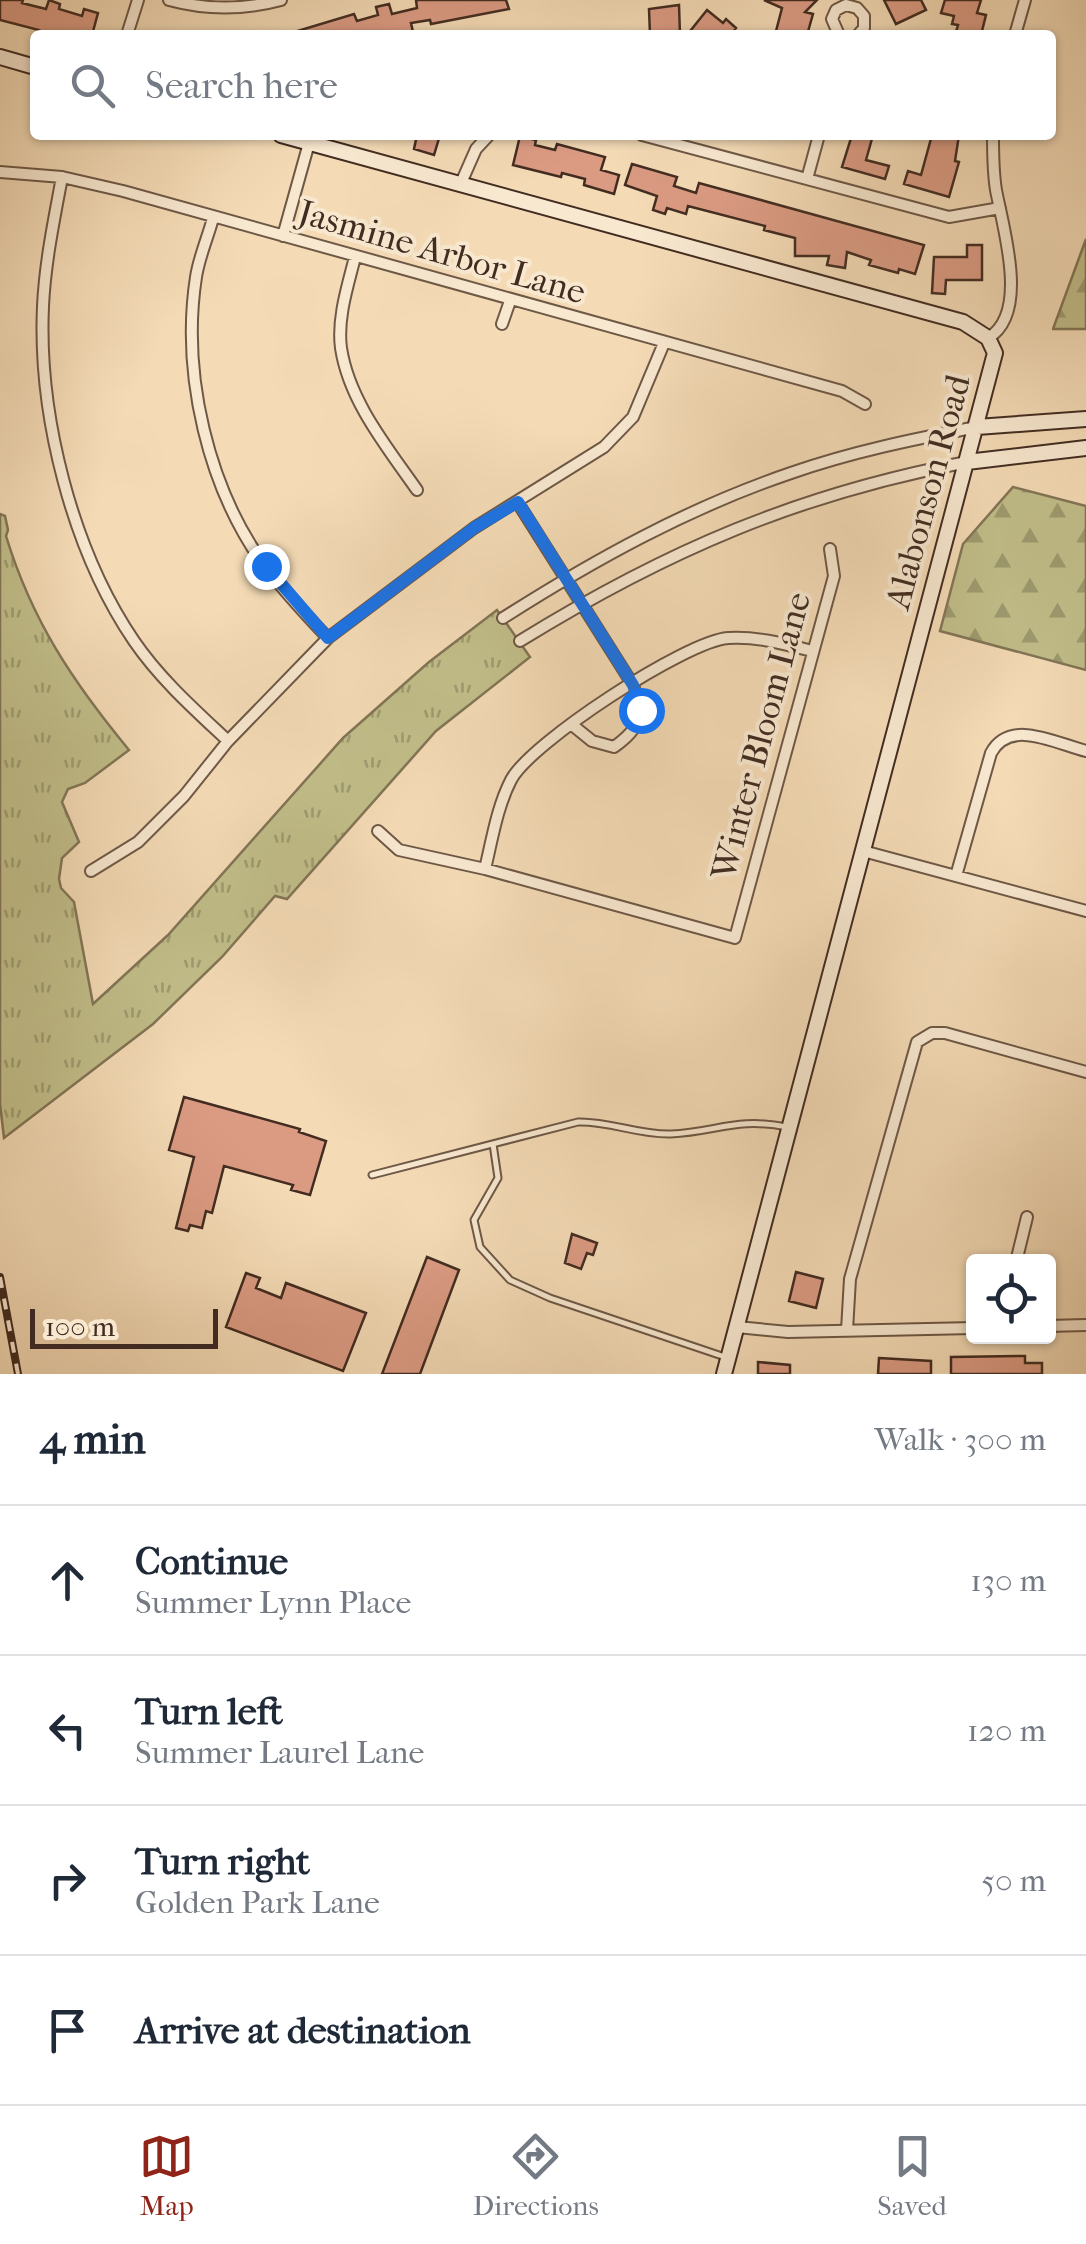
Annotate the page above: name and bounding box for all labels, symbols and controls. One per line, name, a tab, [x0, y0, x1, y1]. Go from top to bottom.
search box	[30, 30, 1056, 140]
icon: search	[65, 58, 120, 113]
text: Search here	[145, 63, 338, 108]
street label: Jasmine Arbor Lane	[291, 191, 590, 313]
street label: Alabonson Road	[877, 369, 979, 616]
route end	[244, 544, 290, 590]
street label: Winter Bloom Lane	[703, 588, 819, 885]
route start	[619, 688, 665, 734]
map controls	[966, 1254, 1056, 1344]
button: locate	[966, 1254, 1056, 1344]
scale bar	[30, 1304, 218, 1348]
text: 100 m	[45, 1310, 115, 1343]
text: 4 min	[40, 1415, 146, 1464]
text: Walk · 300 m	[875, 1421, 1046, 1458]
text: Continue	[135, 1539, 288, 1584]
icon: ahead	[40, 1553, 95, 1608]
text: 130 m	[970, 1562, 1046, 1599]
text: Summer Lynn Place	[135, 1584, 411, 1621]
text: Turn left	[135, 1689, 283, 1734]
icon: left	[40, 1703, 95, 1758]
text: 120 m	[967, 1712, 1046, 1749]
text: Summer Laurel Lane	[135, 1734, 424, 1771]
text: Turn right	[135, 1839, 310, 1884]
icon: right	[40, 1853, 95, 1908]
text: 50 m	[981, 1862, 1046, 1899]
text: Golden Park Lane	[135, 1884, 380, 1921]
icon: arrive	[40, 2003, 95, 2058]
text: Arrive at destination	[135, 2008, 471, 2053]
tab: Map	[139, 2129, 194, 2222]
tab: Directions	[473, 2129, 599, 2222]
tab: Saved	[877, 2129, 947, 2222]

